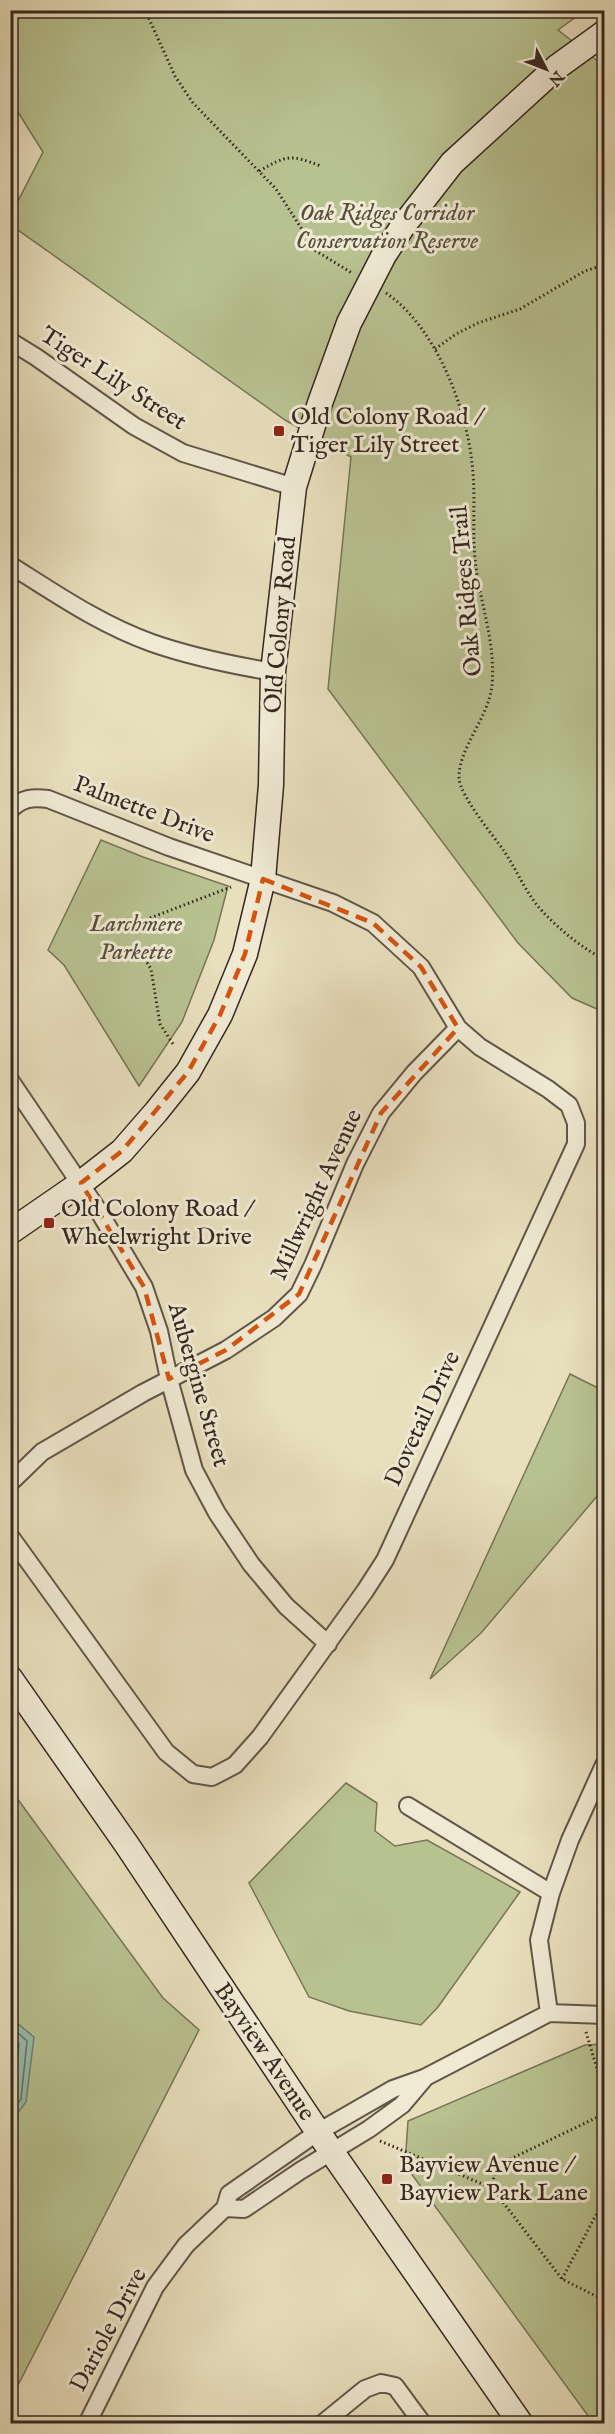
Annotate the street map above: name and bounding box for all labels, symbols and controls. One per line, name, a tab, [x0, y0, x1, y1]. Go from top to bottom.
north arrow	[516, 39, 576, 99]
text: N	[543, 65, 568, 90]
park label: Oak Ridges Corridor Conservation Reserve	[296, 198, 478, 257]
street label: Tiger Lily Street	[34, 320, 192, 438]
place label: Old Colony Road / Tiger Lily Street	[291, 402, 486, 461]
marker: Old Colony Road / Tiger Lily Street	[272, 424, 286, 438]
street label: Oak Ridges Trail	[444, 504, 490, 678]
street label: Old Colony Road	[258, 535, 304, 715]
street label: Palmette Drive	[69, 769, 219, 851]
park label: Larchmere Parkette	[89, 909, 182, 968]
street label: Millwright Avenue	[264, 1105, 370, 1285]
place label: Old Colony Road / Wheelwright Drive	[61, 1194, 256, 1253]
marker: Old Colony Road / Wheelwright Drive	[42, 1216, 56, 1230]
street label: Aubergine Street	[159, 1298, 236, 1471]
street label: Dovetail Drive	[378, 1346, 468, 1492]
street label: Bayview Avenue	[206, 1977, 322, 2127]
place label: Bayview Avenue / Bayview Park Lane	[399, 2150, 588, 2209]
marker: Bayview Avenue / Bayview Park Lane	[380, 2172, 394, 2186]
street label: Dariole Drive	[63, 2263, 155, 2397]

